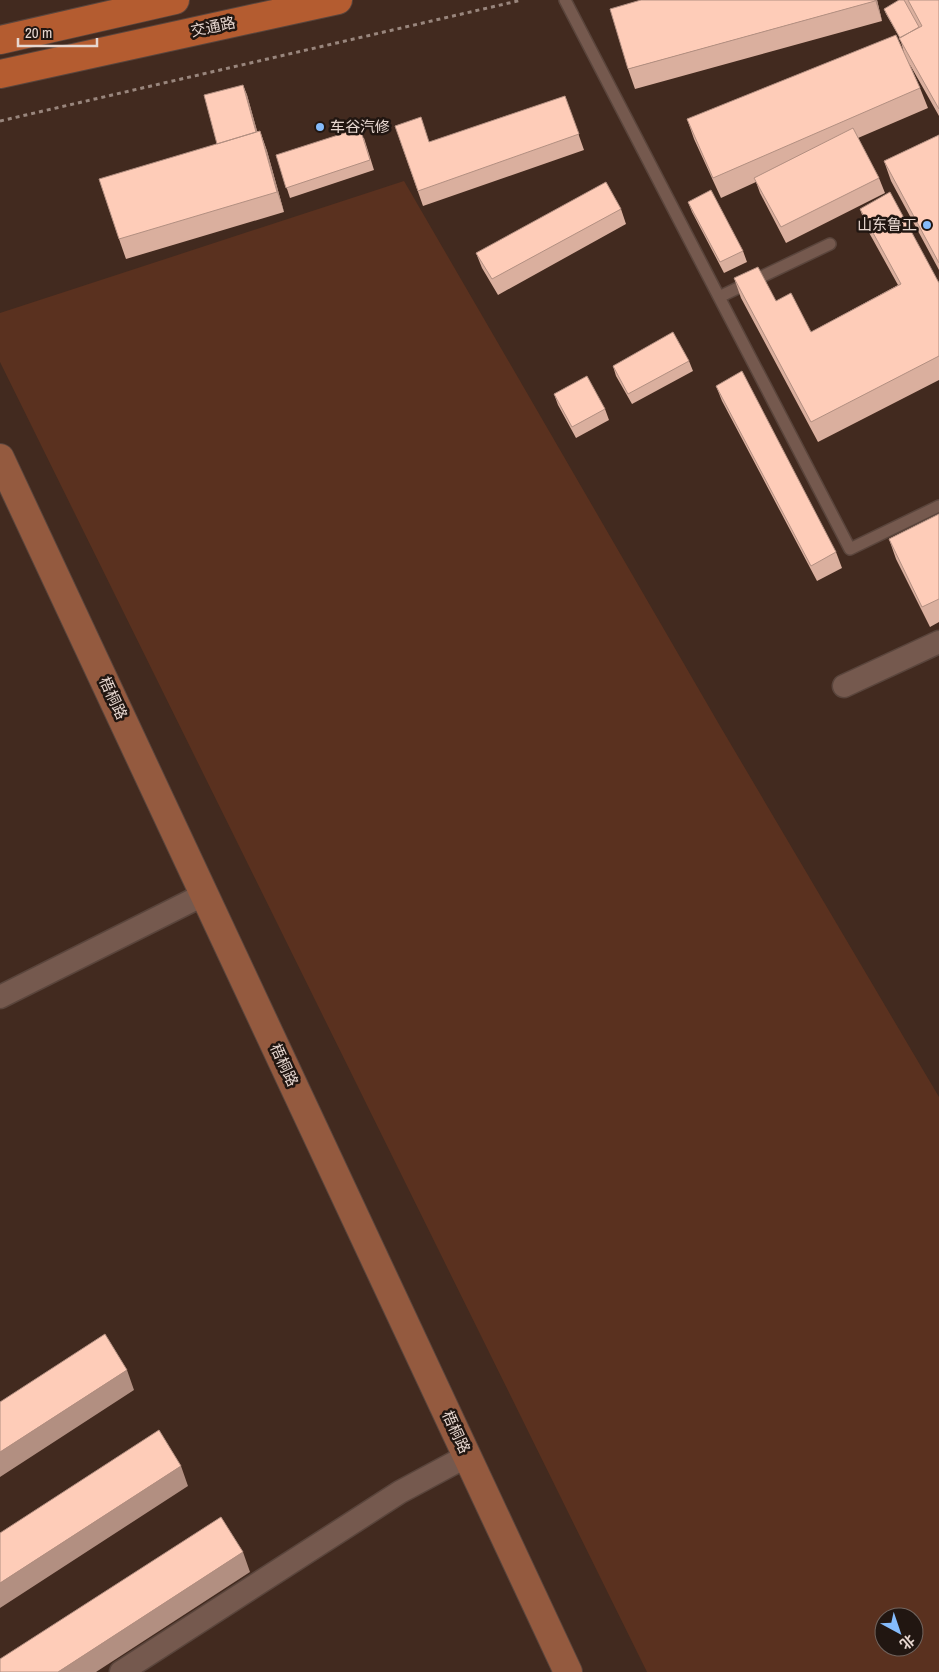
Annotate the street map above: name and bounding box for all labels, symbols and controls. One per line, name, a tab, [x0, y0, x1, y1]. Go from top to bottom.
street label: 交通路	[189, 12, 237, 41]
scale bar	[18, 15, 96, 47]
text: 20 m	[25, 22, 52, 43]
place label: 车谷汽修	[330, 116, 390, 137]
marker: 车谷汽修	[314, 121, 326, 133]
place label: 山东鲁工	[857, 214, 917, 235]
marker: 山东鲁工	[921, 219, 933, 231]
street label: 梧桐路	[94, 673, 132, 723]
street label: 梧桐路	[265, 1040, 303, 1090]
street label: 梧桐路	[437, 1407, 475, 1457]
north arrow	[874, 1607, 924, 1657]
text: 北	[896, 1631, 919, 1653]

